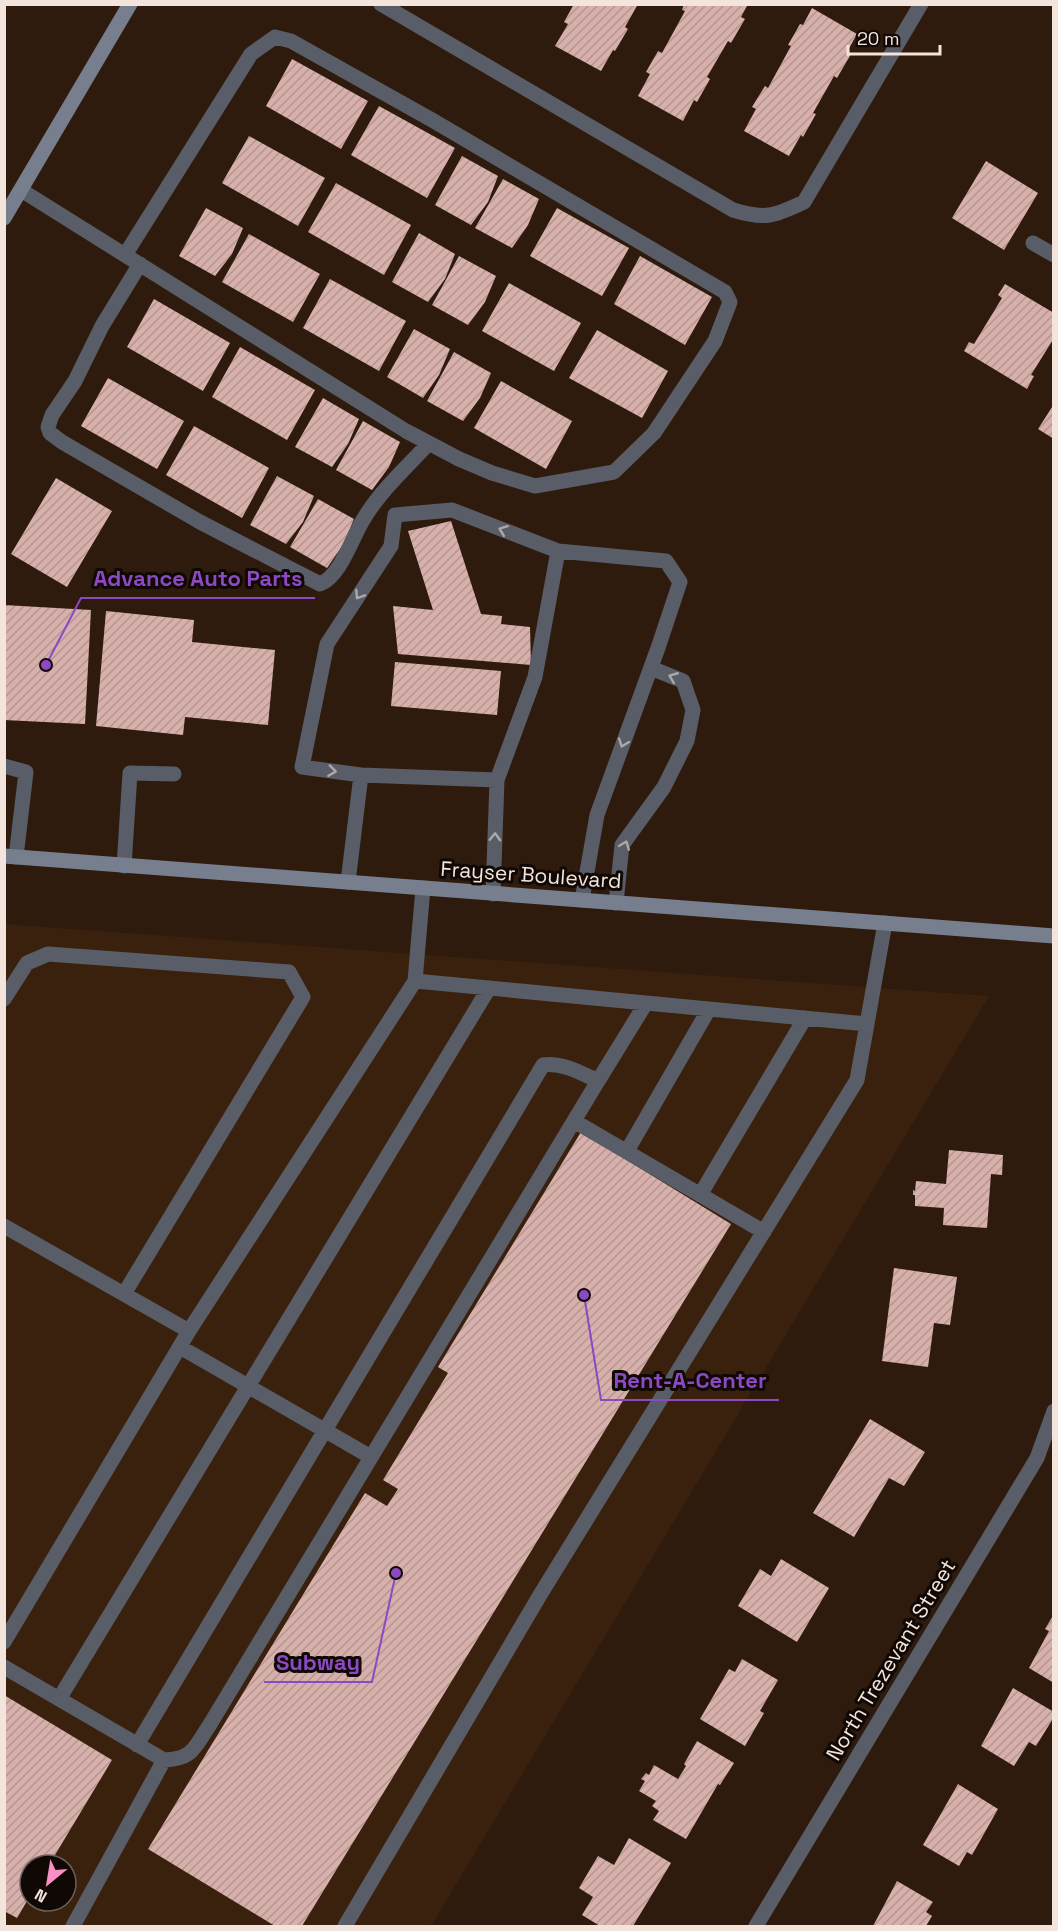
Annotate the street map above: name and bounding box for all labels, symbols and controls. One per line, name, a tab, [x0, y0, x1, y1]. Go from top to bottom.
scale bar	[848, 18, 940, 56]
text: 20 m	[857, 27, 900, 50]
one-way arrow	[499, 525, 510, 537]
callout: Advance Auto Parts	[81, 558, 315, 598]
text: Advance Auto Parts	[93, 564, 303, 592]
one-way arrow	[355, 588, 366, 599]
one-way arrow	[669, 672, 680, 684]
one-way arrow	[618, 737, 631, 748]
one-way arrow	[327, 765, 336, 777]
one-way arrow	[489, 833, 502, 842]
one-way arrow	[617, 841, 630, 851]
street label: Frayser Boulevard	[440, 855, 622, 894]
callout: Rent-A-Center	[601, 1360, 779, 1400]
text: Rent-A-Center	[613, 1366, 767, 1394]
street label: North Trezevant Street	[820, 1554, 961, 1765]
callout: Subway	[264, 1642, 372, 1682]
text: Subway	[276, 1648, 360, 1676]
north arrow	[18, 1853, 78, 1913]
text: N	[31, 1884, 51, 1907]

